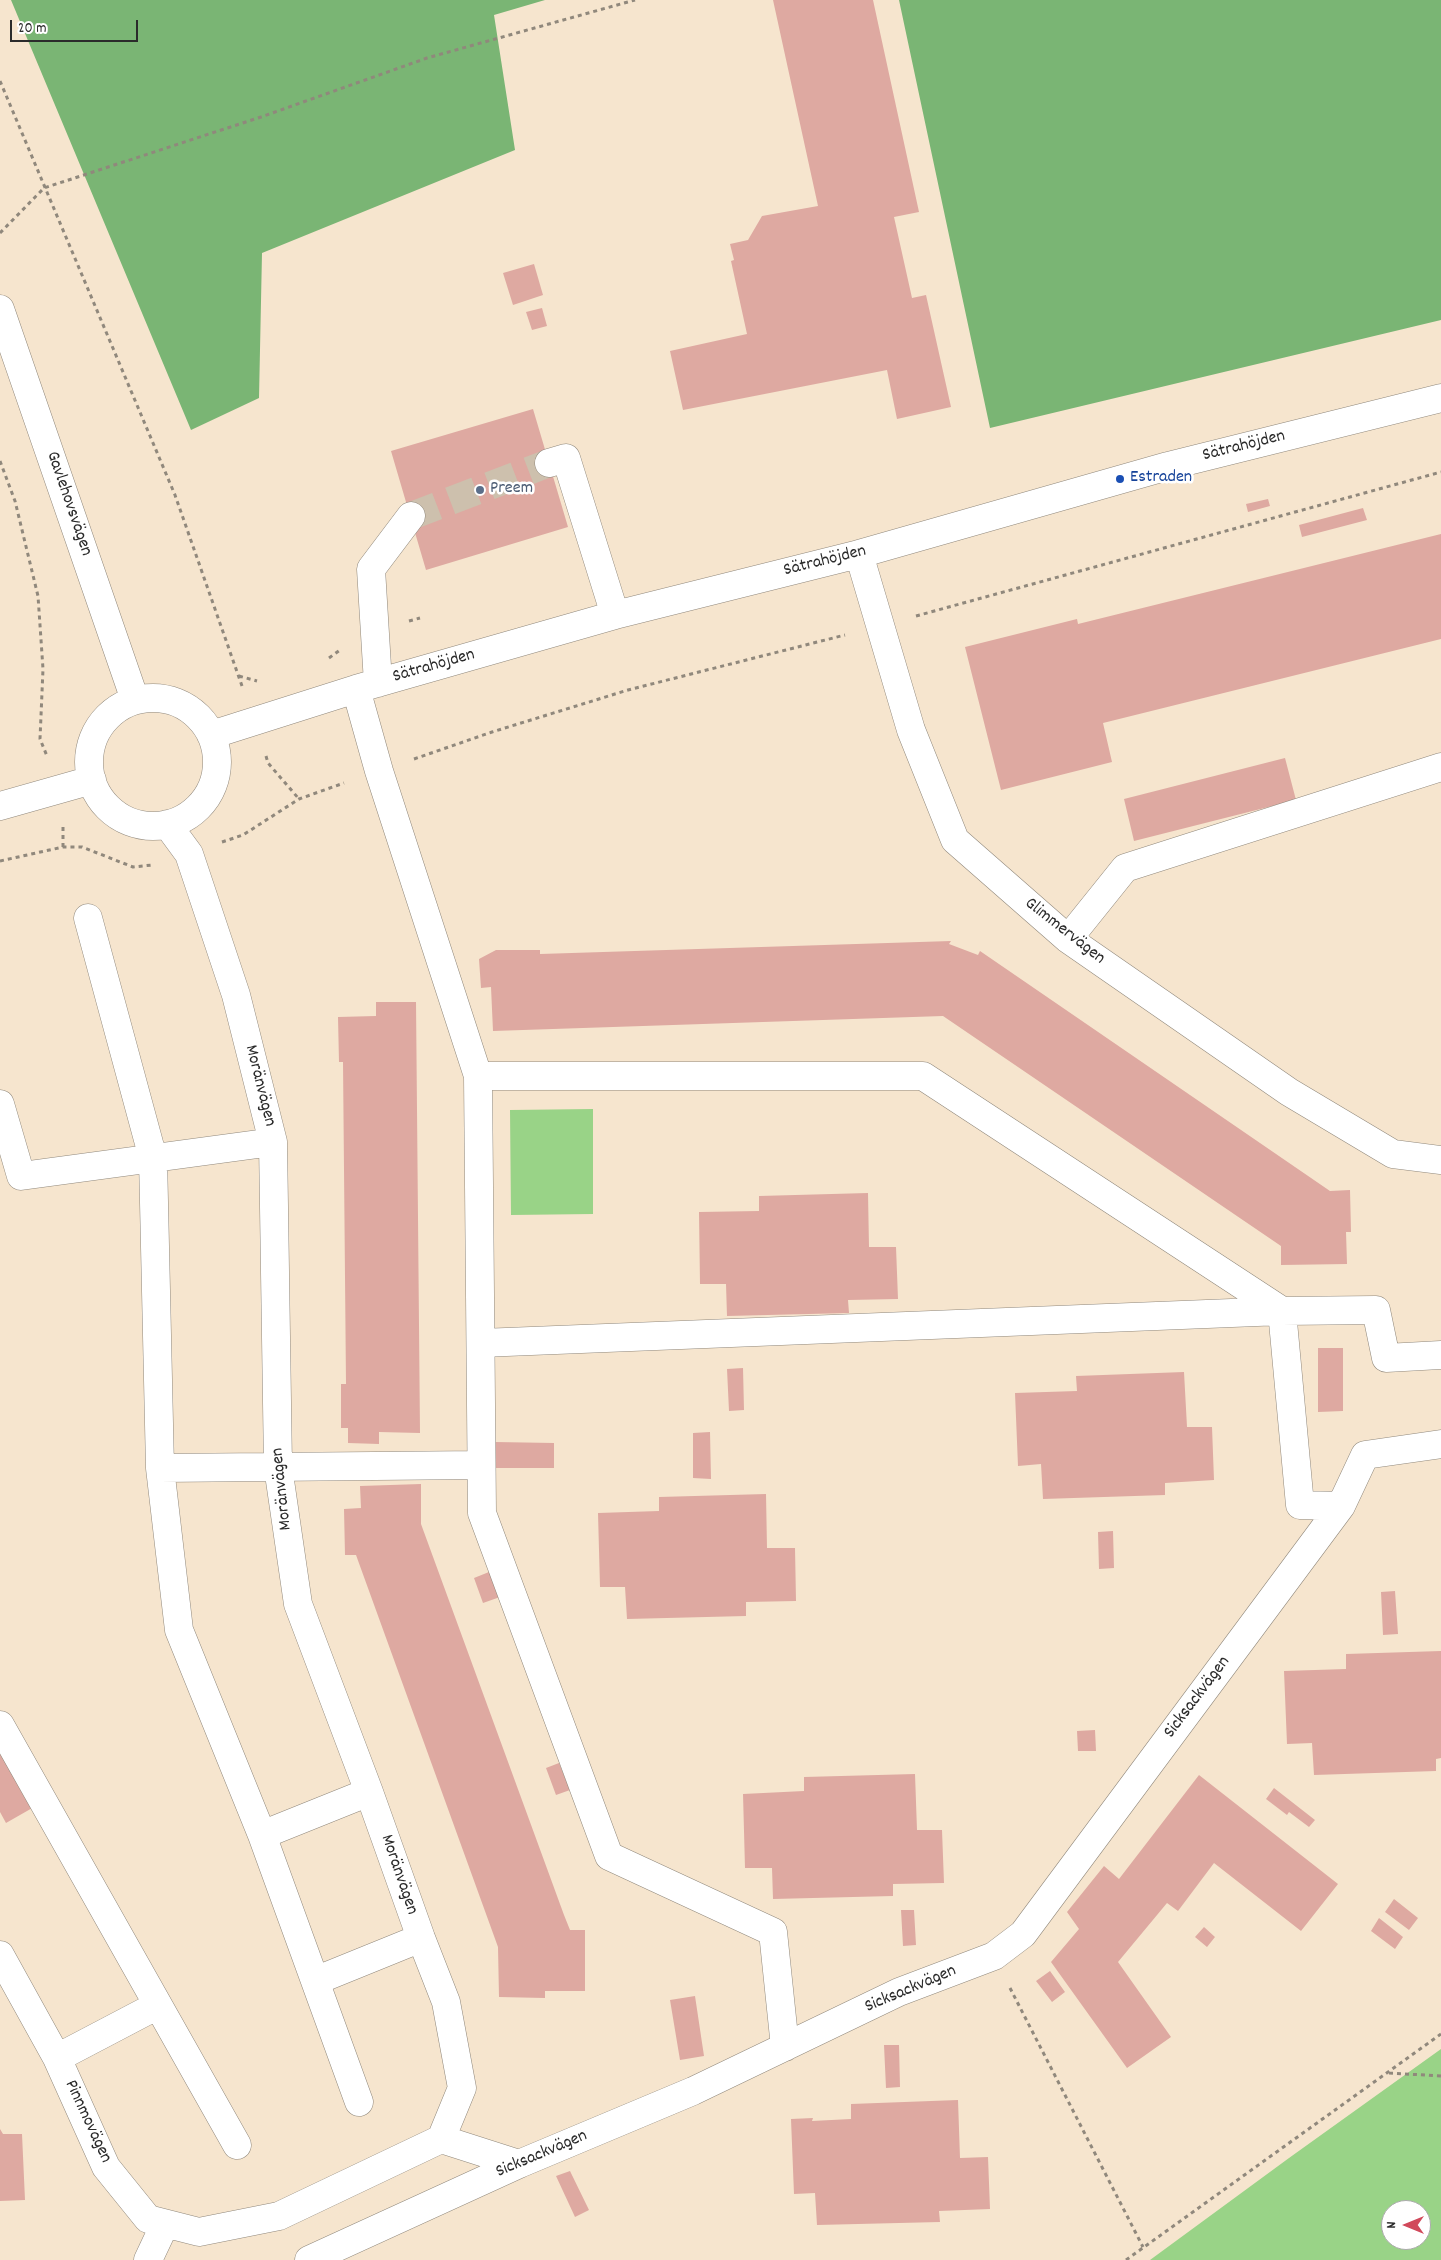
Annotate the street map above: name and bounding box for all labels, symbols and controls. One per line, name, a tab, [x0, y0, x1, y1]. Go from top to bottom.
scale bar	[12, 10, 140, 42]
text: 20 m	[18, 18, 46, 40]
street label: Sätrahöjden	[1200, 426, 1288, 468]
street label: Gavlehovsvägen	[40, 449, 96, 559]
place label: Estraden	[1130, 468, 1192, 490]
marker: Estraden	[1114, 473, 1126, 485]
place label: Preem	[490, 479, 533, 501]
marker: Preem	[474, 484, 486, 496]
street label: Sätrahöjden	[781, 541, 869, 583]
street label: Sätrahöjden	[390, 645, 478, 689]
street label: Glimmervägen	[1019, 894, 1109, 970]
street label: Moränvägen	[238, 1043, 280, 1129]
street label: Moränvägen	[268, 1447, 298, 1531]
street label: Sicksackvägen	[1160, 1653, 1236, 1743]
street label: Moränvägen	[374, 1832, 422, 1918]
street label: Sicksackvägen	[862, 1961, 960, 2019]
street label: Pinnmovägen	[58, 2077, 116, 2167]
street label: Sicksackvägen	[493, 2126, 591, 2184]
north arrow	[1381, 2200, 1431, 2250]
text: N	[1382, 2222, 1402, 2228]

